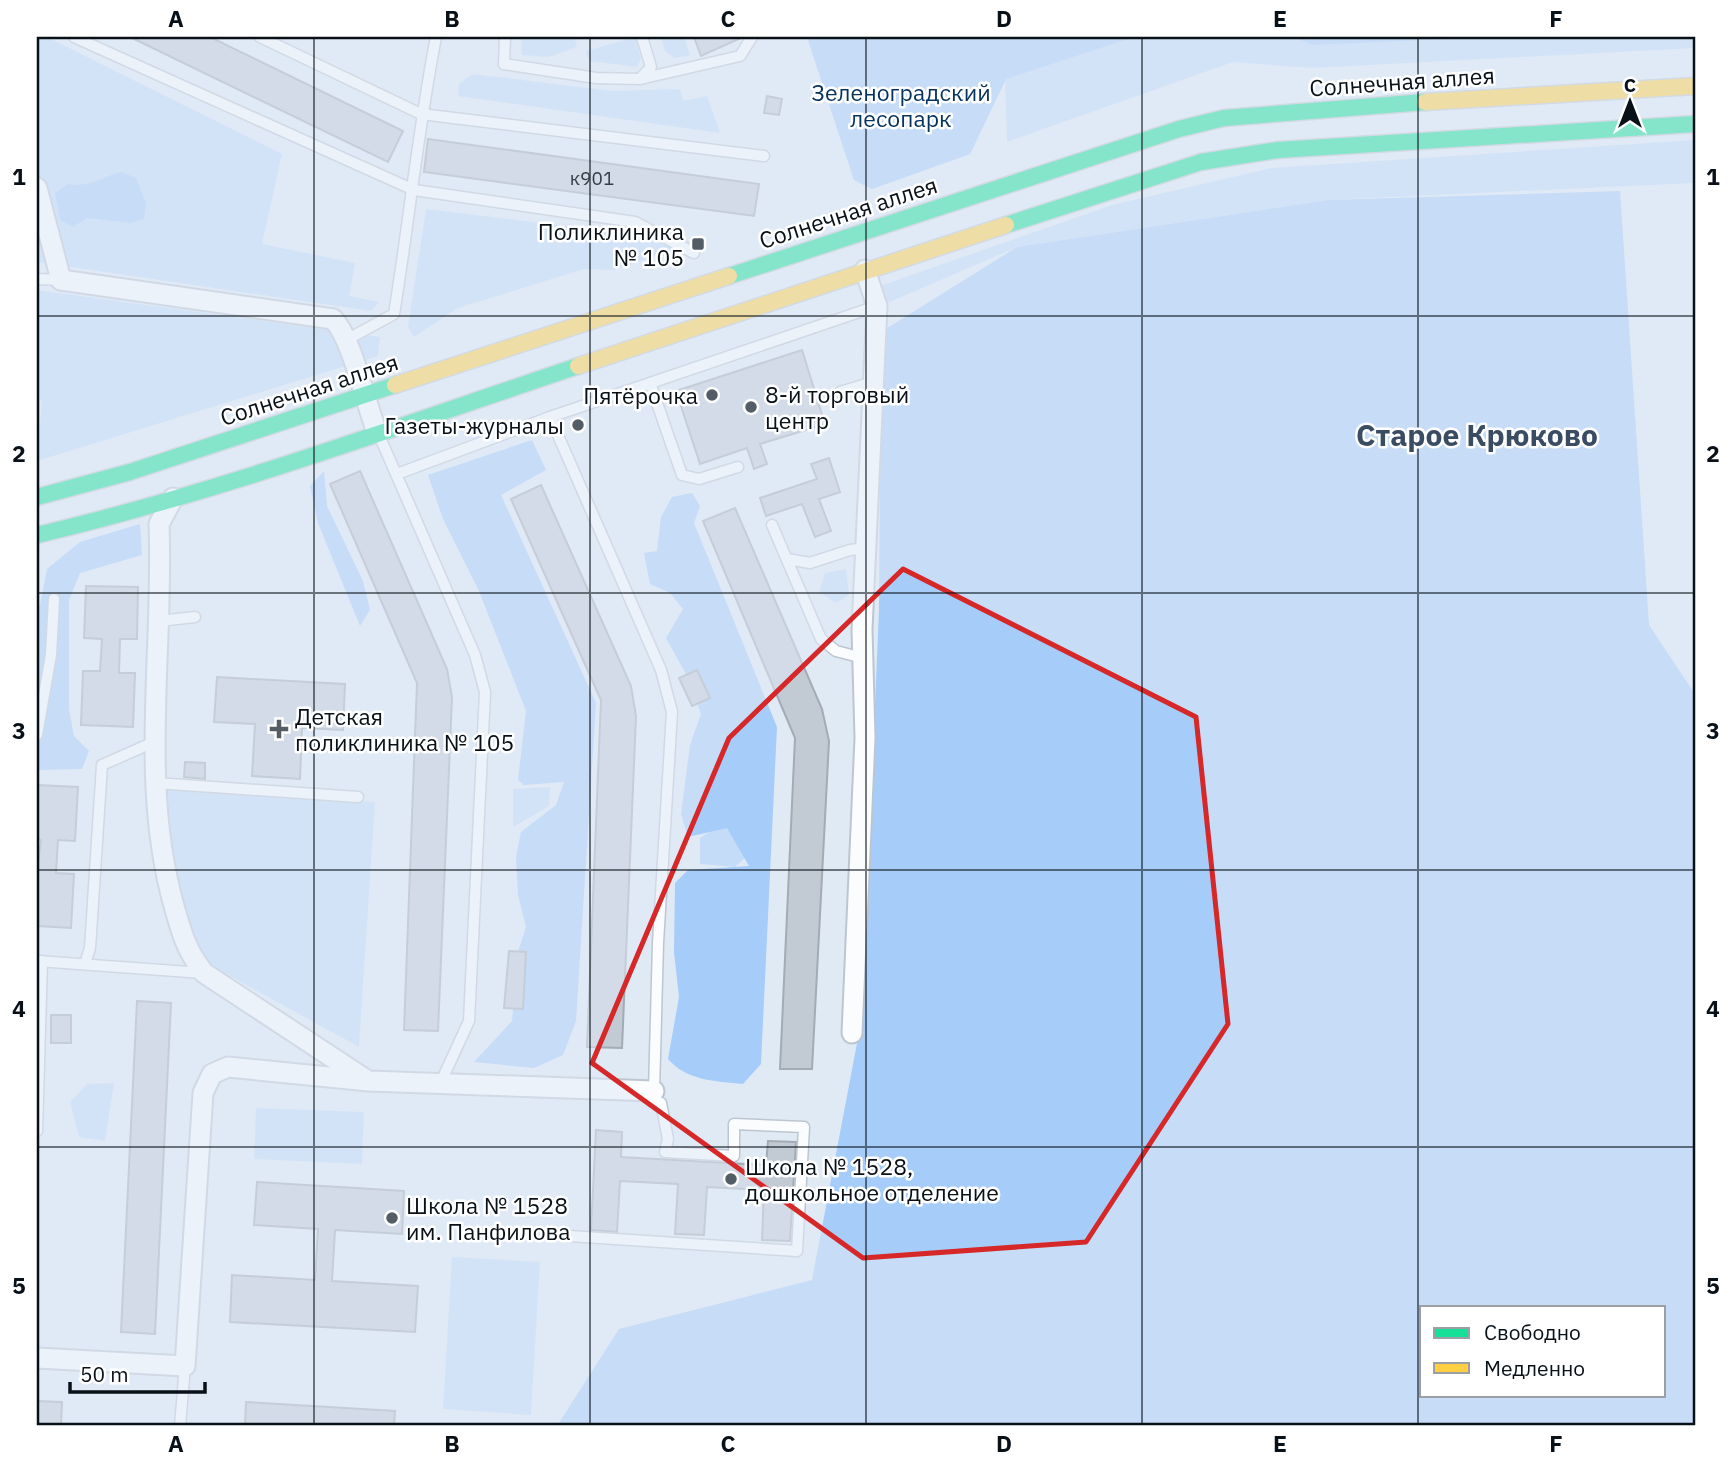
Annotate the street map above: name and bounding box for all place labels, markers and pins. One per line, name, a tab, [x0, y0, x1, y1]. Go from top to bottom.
place label: Поликлиника № 105	[538, 216, 684, 272]
marker: Поликлиника № 105	[690, 236, 706, 252]
place label: 8-й торговый центр	[765, 379, 909, 435]
place label: Пятёрочка	[583, 380, 698, 410]
marker: Пятёрочка	[704, 387, 720, 403]
marker: 8-й торговый центр	[743, 399, 759, 415]
place label: Газеты-журналы	[384, 410, 564, 440]
marker: Газеты-журналы	[570, 417, 586, 433]
place label: Детская поликлиника № 105	[295, 701, 514, 757]
marker: Детская поликлиника № 105	[269, 719, 289, 739]
place label: Школа № 1528, дошкольное отделение	[745, 1151, 999, 1207]
marker: Школа № 1528, дошкольное отделение	[723, 1171, 739, 1187]
place label: Школа № 1528 им. Панфилова	[406, 1190, 571, 1246]
marker: Школа № 1528 им. Панфилова	[384, 1210, 400, 1226]

